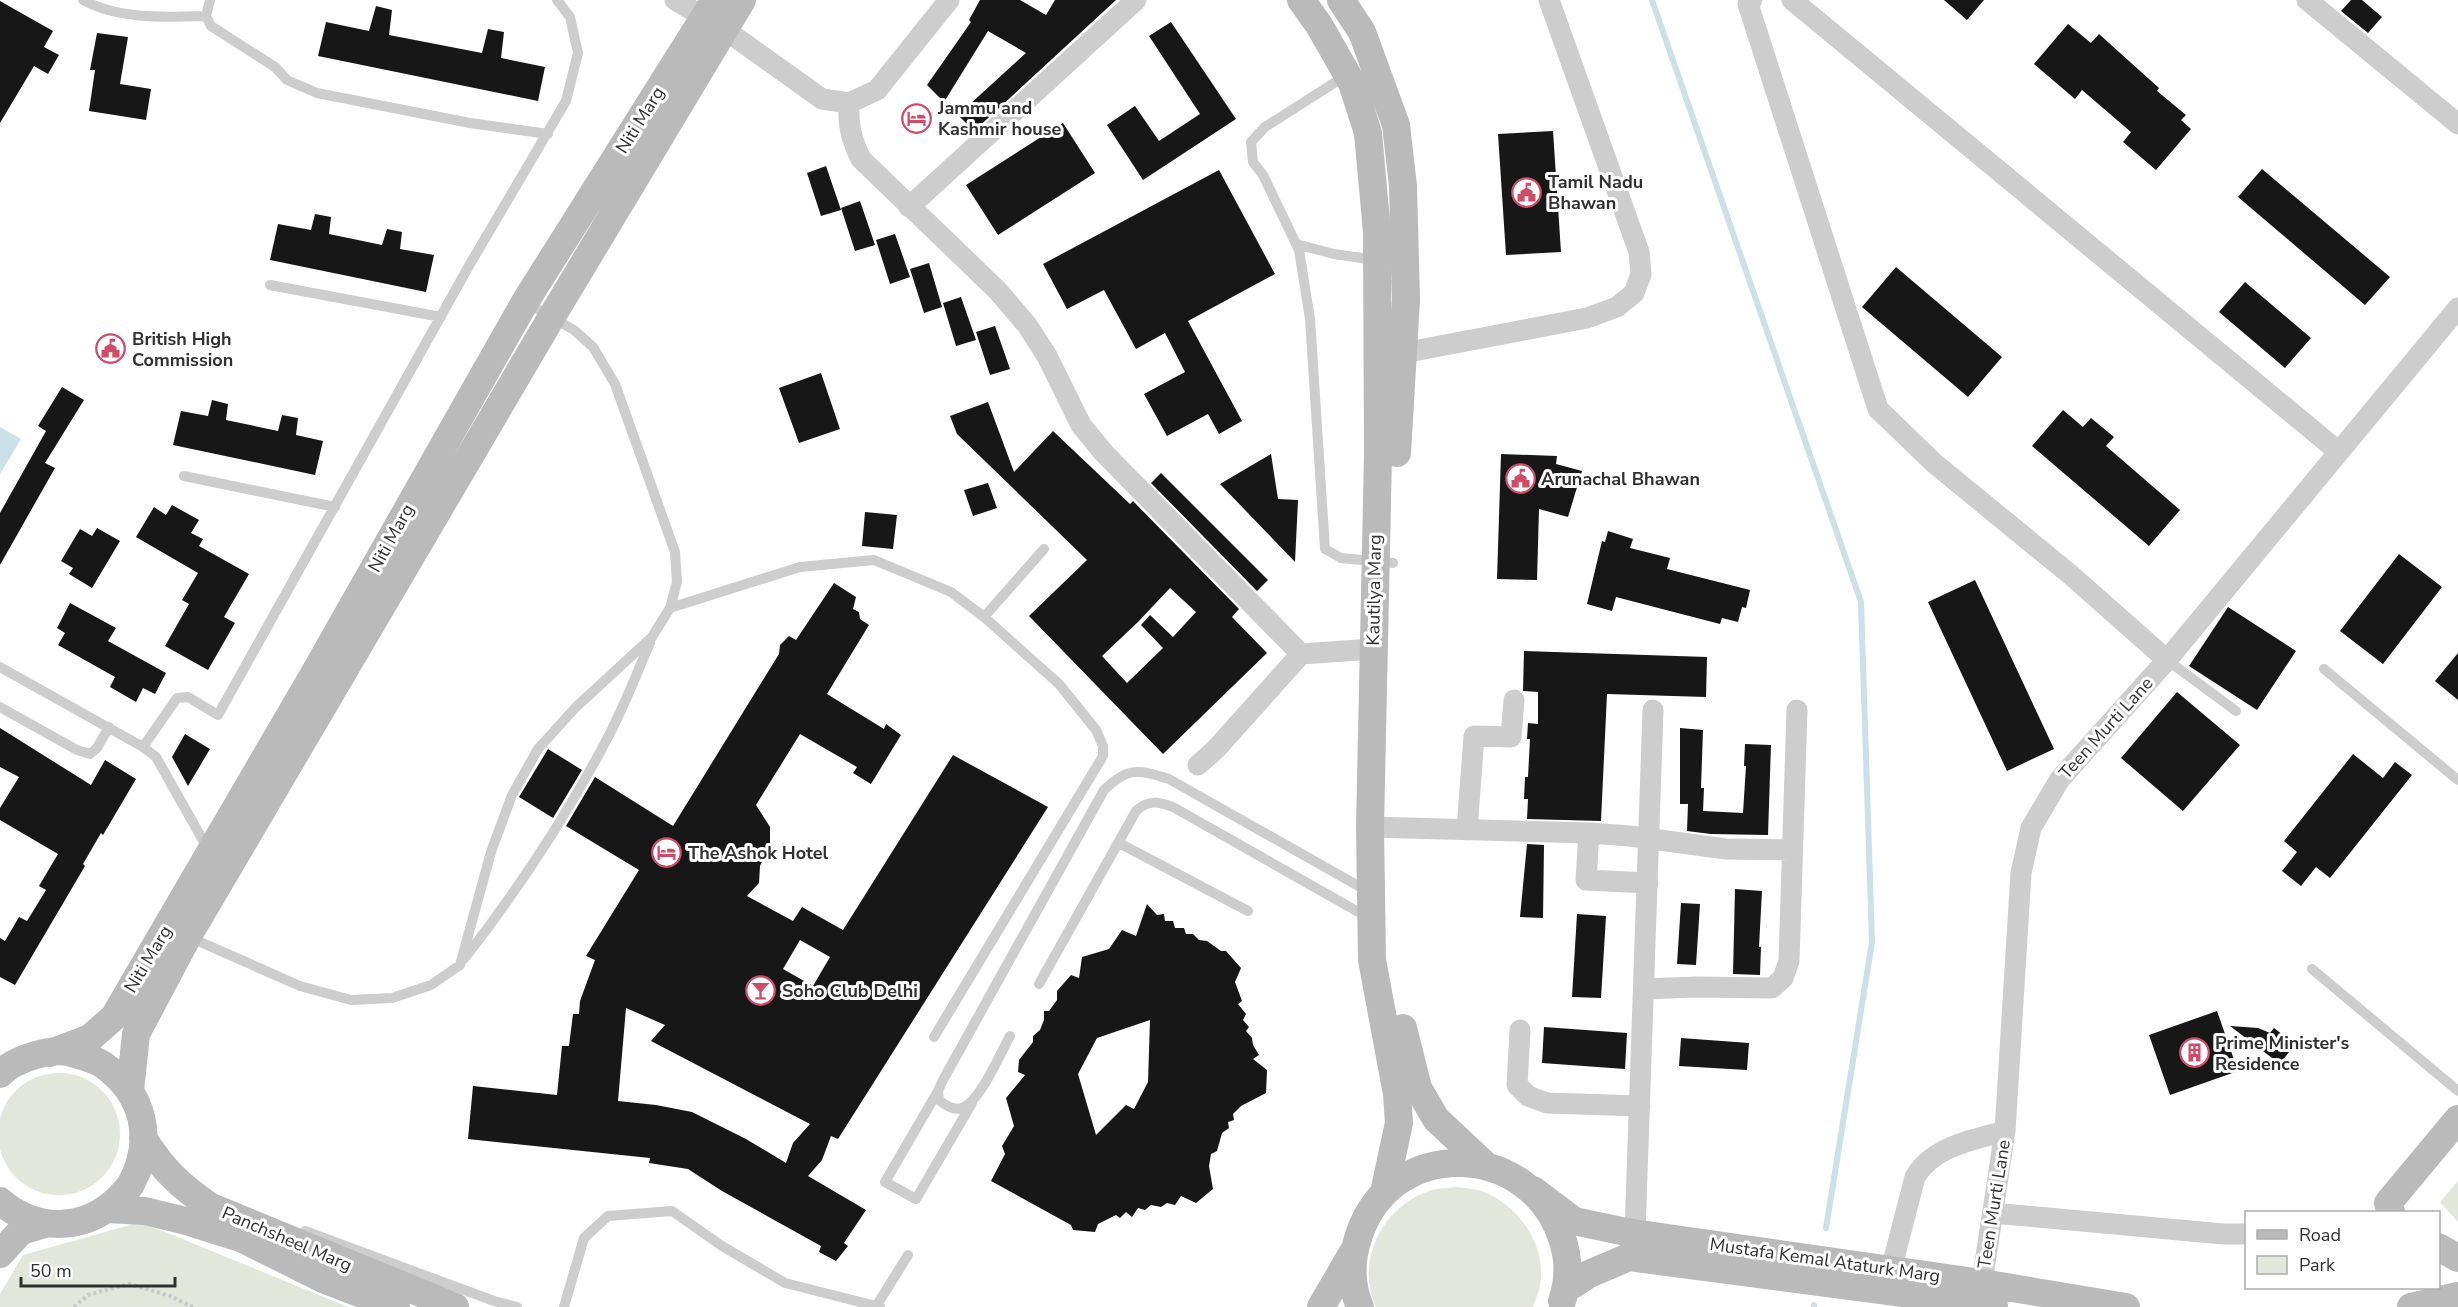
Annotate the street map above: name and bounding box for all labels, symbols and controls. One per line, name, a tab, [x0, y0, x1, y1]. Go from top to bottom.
street label: Niti Marg	[610, 82, 670, 158]
place label: Jammu and Kashmir house	[937, 96, 1062, 141]
hotel icon: Jammu and Kashmir house	[901, 102, 933, 134]
place label: Tamil Nadu Bhawan	[1548, 170, 1643, 215]
public building icon: Tamil Nadu Bhawan	[1511, 176, 1543, 208]
place label: British High Commission	[132, 327, 233, 372]
public building icon: British High Commission	[95, 333, 127, 365]
public building icon: Arunachal Bhawan	[1504, 463, 1536, 495]
place label: Arunachal Bhawan	[1541, 467, 1700, 491]
street label: Niti Marg	[362, 500, 420, 576]
street label: Kautilya Marg	[1361, 534, 1387, 646]
street label: Teen Murti Lane	[2054, 672, 2158, 784]
hotel icon: The Ashok Hotel	[651, 837, 683, 869]
place label: The Ashok Hotel	[688, 841, 829, 865]
street label: Niti Marg	[119, 921, 177, 997]
bar icon: Soho Club Delhi	[745, 975, 777, 1007]
place label: Soho Club Delhi	[782, 979, 918, 1003]
place label: Prime Minister's Residence	[2215, 1031, 2350, 1076]
building icon: Prime Minister's Residence	[2178, 1037, 2210, 1069]
street label: Teen Murti Lane	[1972, 1138, 2016, 1270]
street label: Panchsheel Marg	[218, 1201, 356, 1277]
legend	[2245, 1211, 2440, 1289]
text: Road	[2299, 1223, 2341, 1247]
street label: Mustafa Kemal Ataturk Marg	[1708, 1232, 1942, 1288]
scale bar	[21, 1250, 176, 1288]
text: Park	[2299, 1253, 2336, 1277]
text: 50 m	[30, 1259, 72, 1283]

